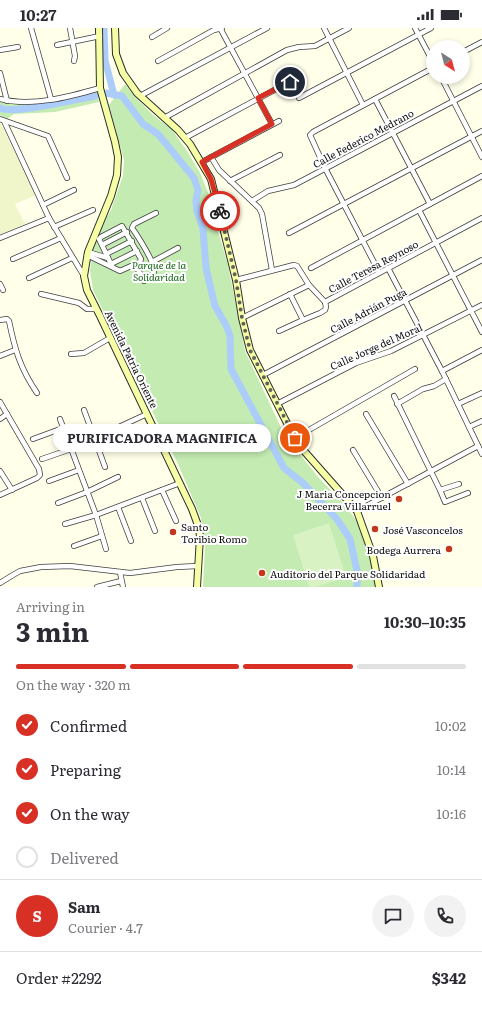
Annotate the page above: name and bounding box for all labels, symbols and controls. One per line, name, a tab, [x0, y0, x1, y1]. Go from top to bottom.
text: 10:27	[20, 3, 56, 26]
north arrow	[426, 40, 470, 84]
map controls	[426, 40, 470, 84]
pin	[273, 65, 307, 99]
icon: home	[279, 71, 301, 93]
street label: Calle Federico Medrano	[310, 105, 416, 171]
courier	[200, 191, 240, 231]
icon: bike	[209, 200, 231, 222]
street label: Calle Teresa Reynoso	[325, 236, 421, 296]
park label: Parque de la Solidaridad	[132, 257, 186, 284]
street label: Calle Adrián Puga	[327, 283, 409, 336]
street label: Avenida Patria Oriente	[102, 307, 162, 411]
street label: Calle Jorge del Moral	[327, 319, 425, 373]
pin	[278, 421, 312, 455]
callout: PURIFICADORA MAGNIFICA	[53, 424, 271, 452]
icon: bag	[284, 427, 306, 449]
text: PURIFICADORA MAGNIFICA	[67, 428, 257, 447]
place label: J Maria Concepcion Becerra Villarruel	[297, 486, 392, 513]
marker: J Maria Concepcion Becerra Villarruel	[394, 494, 404, 504]
place label: Santo Toribio Romo	[181, 519, 247, 546]
place label: José Vasconcelos	[383, 522, 463, 537]
marker: José Vasconcelos	[370, 524, 380, 534]
marker: Santo Toribio Romo	[168, 527, 178, 537]
place label: Bodega Aurrera	[367, 542, 442, 557]
marker: Bodega Aurrera	[444, 544, 454, 554]
place label: Auditorio del Parque Solidaridad	[270, 566, 425, 581]
marker: Auditorio del Parque Solidaridad	[257, 568, 267, 578]
text: Arriving in	[16, 597, 85, 616]
text: 10:30–10:35	[384, 610, 466, 633]
text: 3 min	[16, 611, 89, 650]
text: On the way · 320 m	[16, 675, 131, 694]
icon: check	[16, 714, 38, 736]
text: Confirmed	[50, 714, 127, 737]
text: 10:02	[435, 716, 466, 735]
icon: check	[16, 758, 38, 780]
text: Preparing	[50, 758, 121, 781]
text: 10:14	[437, 760, 466, 779]
icon: check	[16, 802, 38, 824]
text: On the way	[50, 802, 130, 825]
text: 10:16	[437, 804, 466, 823]
text: Delivered	[50, 846, 119, 869]
text: Sam	[68, 895, 101, 918]
button: chat	[372, 895, 414, 937]
button: phone	[424, 895, 466, 937]
text: S	[32, 904, 42, 927]
text: Courier · 4.7	[68, 918, 143, 937]
text: Order #2292	[16, 966, 102, 989]
text: $342	[432, 966, 466, 989]

